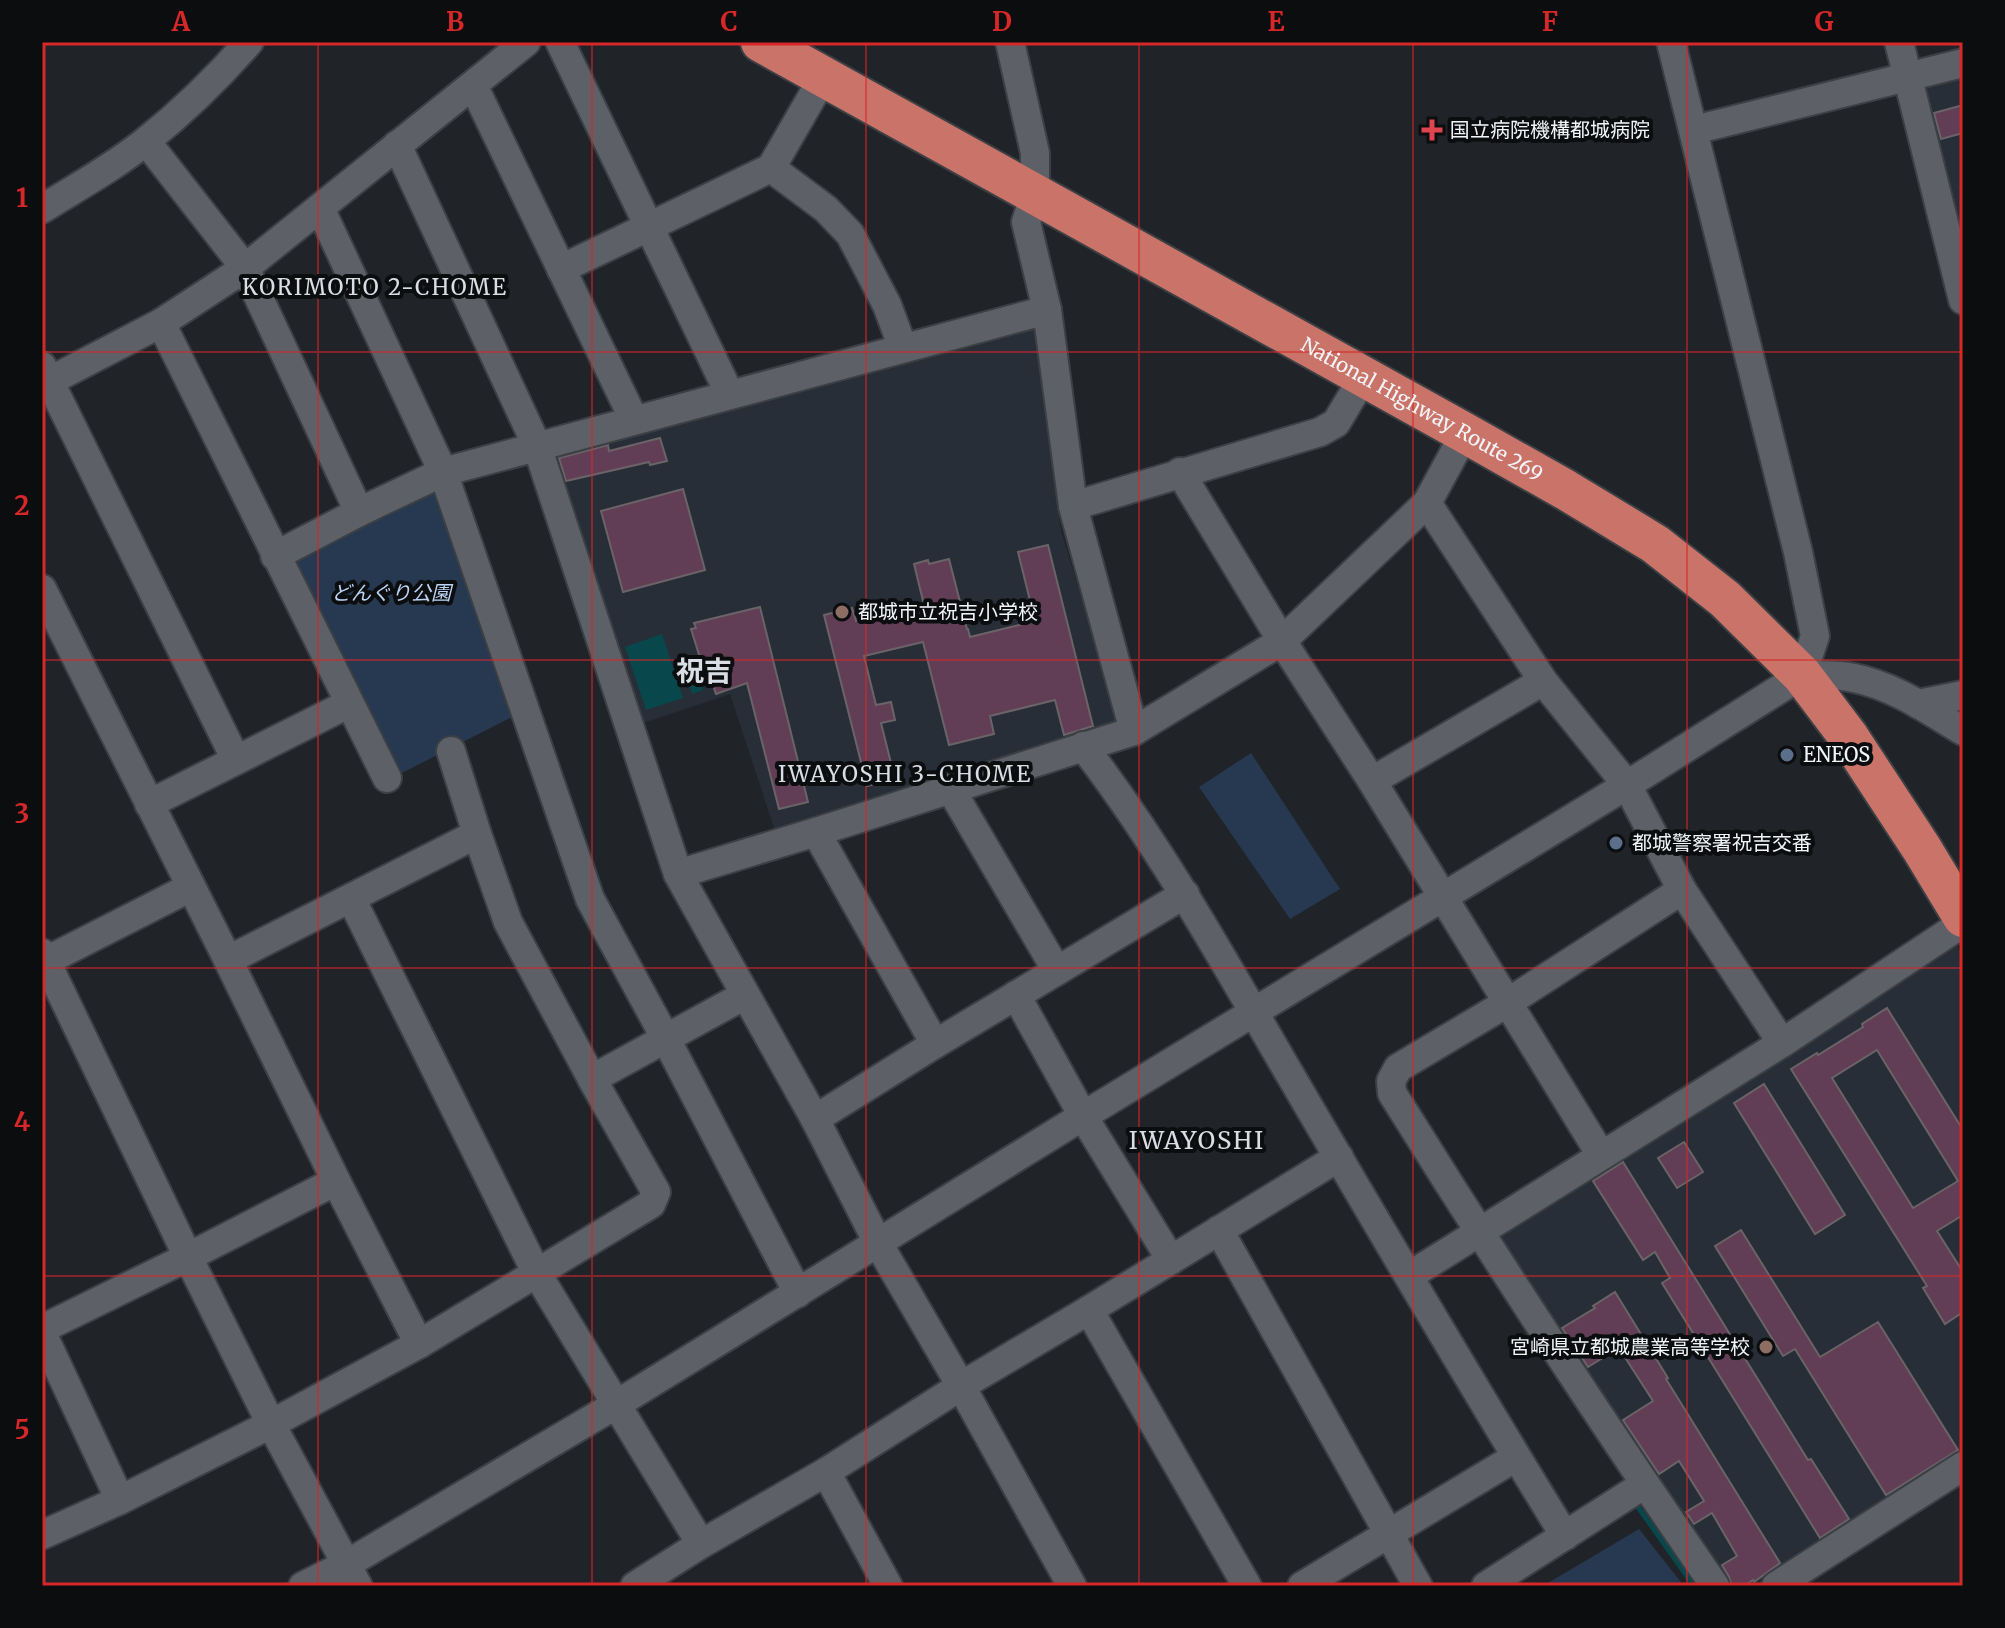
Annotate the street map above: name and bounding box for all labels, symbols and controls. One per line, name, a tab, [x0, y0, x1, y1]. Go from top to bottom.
text: A	[171, 5, 191, 38]
text: B	[446, 5, 464, 38]
text: C	[720, 5, 738, 38]
text: D	[992, 5, 1012, 38]
text: E	[1268, 5, 1285, 38]
text: F	[1542, 5, 1558, 38]
text: G	[1815, 5, 1834, 38]
place label: 国立病院機構都城病院	[1450, 117, 1650, 142]
marker: 国立病院機構都城病院	[1421, 119, 1443, 141]
text: 1	[16, 181, 28, 214]
district label: KORIMOTO 2-CHOME	[242, 273, 508, 301]
street label: National Highway Route 269	[1297, 331, 1547, 486]
text: 2	[14, 489, 30, 522]
park label: どんぐり公園	[331, 580, 454, 605]
place label: 都城市立祝吉小学校	[858, 599, 1038, 624]
marker: 都城市立祝吉小学校	[833, 603, 851, 621]
district label: 祝吉	[676, 653, 732, 689]
place label: ENEOS	[1803, 742, 1870, 767]
marker: ENEOS	[1778, 746, 1796, 764]
district label: IWAYOSHI 3-CHOME	[778, 760, 1032, 788]
text: 3	[15, 797, 29, 830]
place label: 都城警察署祝吉交番	[1632, 830, 1812, 855]
marker: 都城警察署祝吉交番	[1607, 834, 1625, 852]
text: 4	[14, 1105, 31, 1138]
district label: IWAYOSHI	[1129, 1125, 1265, 1156]
place label: 宮崎県立都城農業高等学校	[1510, 1334, 1750, 1359]
marker: 宮崎県立都城農業高等学校	[1757, 1338, 1775, 1356]
text: 5	[14, 1413, 30, 1446]

